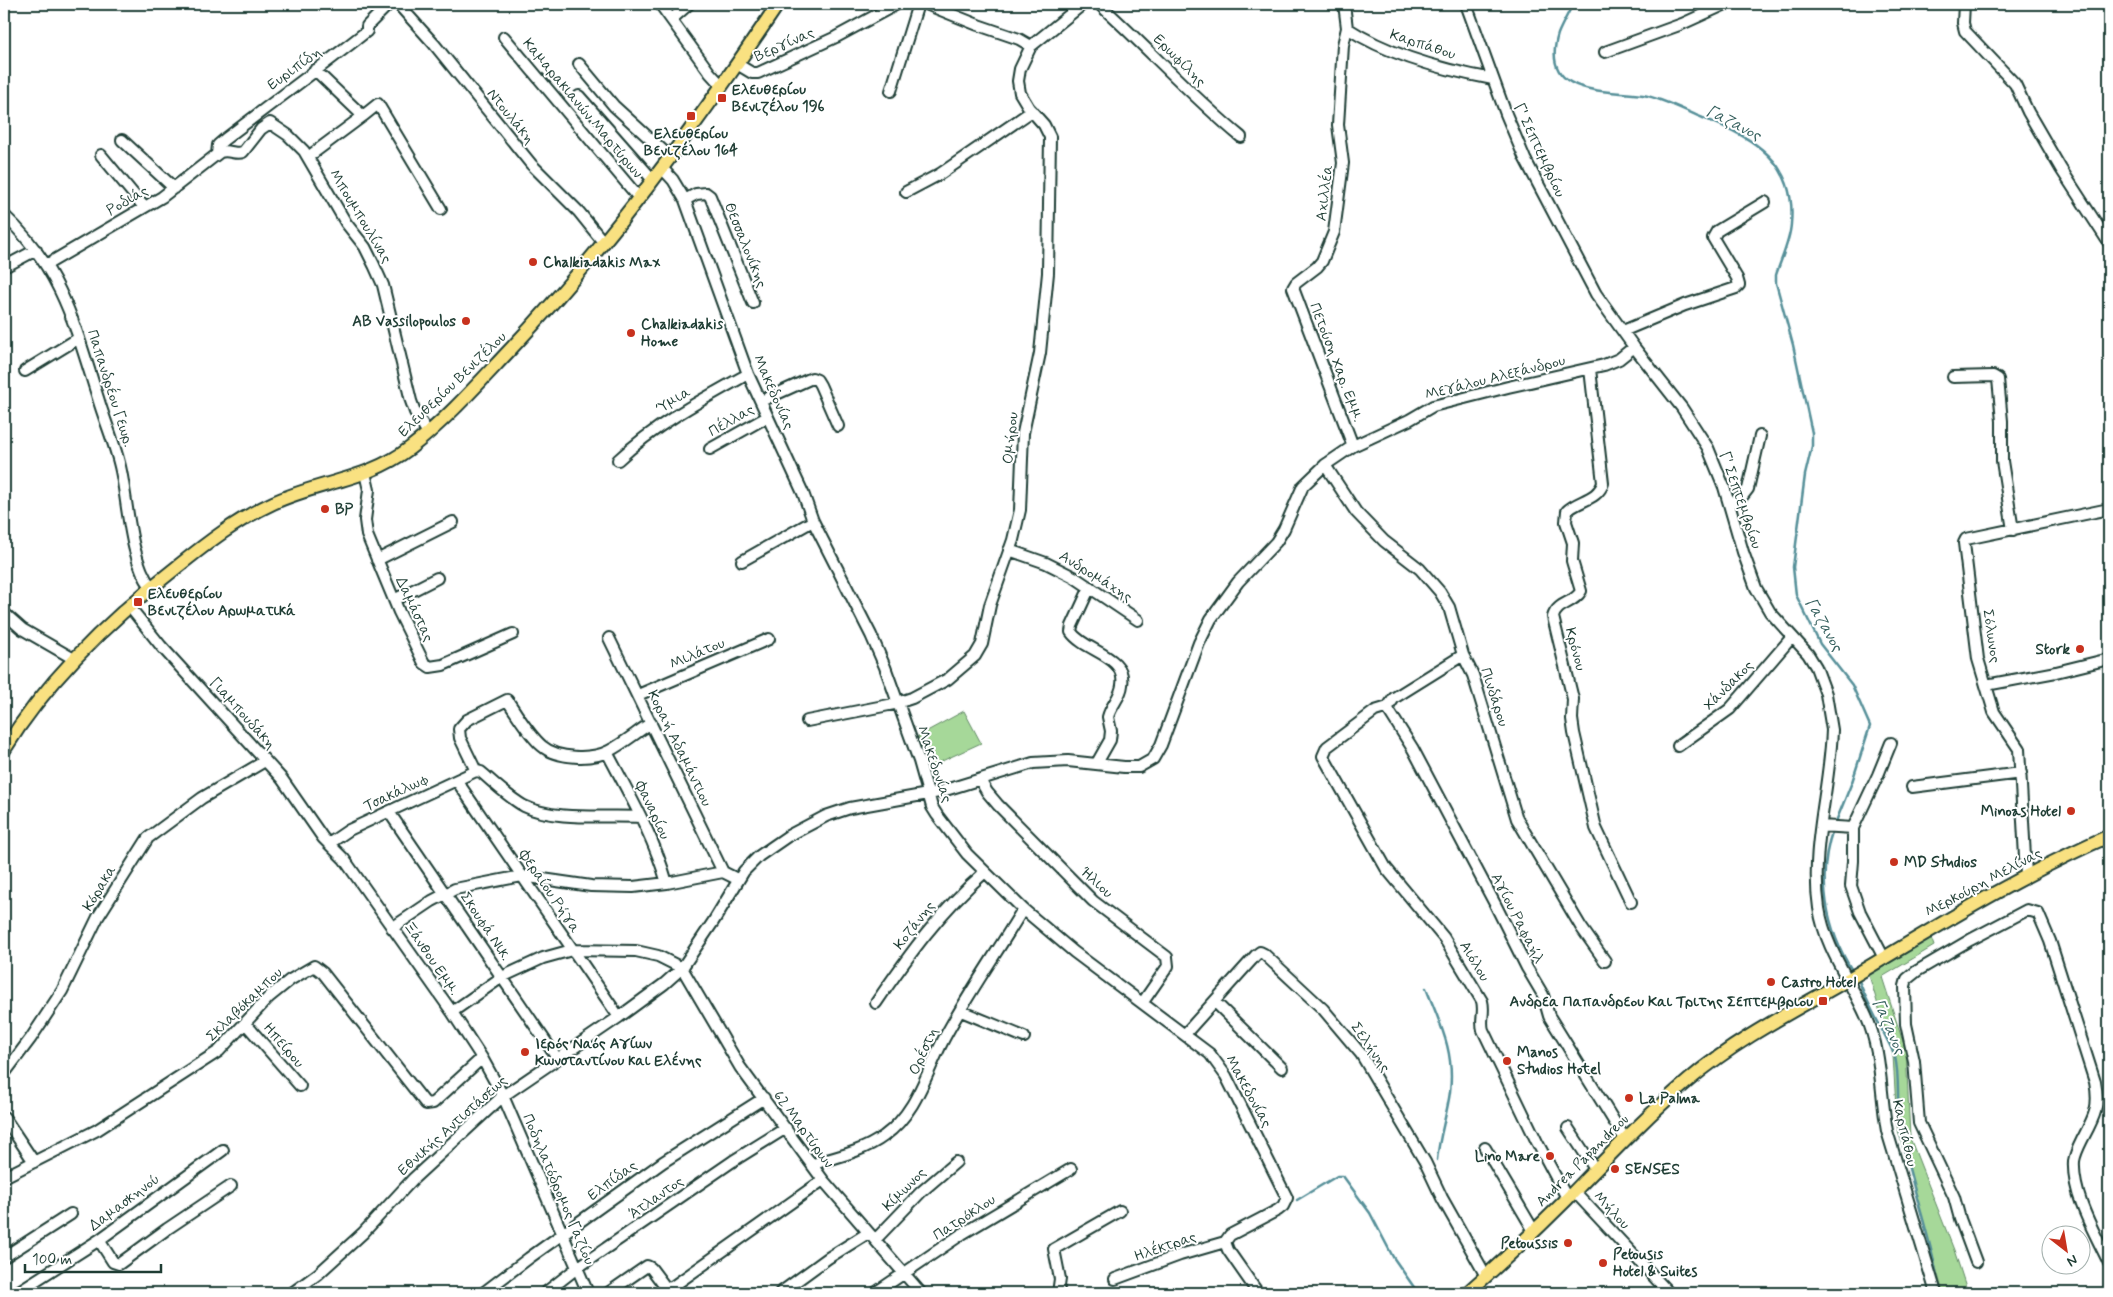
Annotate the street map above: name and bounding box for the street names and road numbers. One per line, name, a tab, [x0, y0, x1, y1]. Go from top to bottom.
street label: Βεργίνας	[751, 23, 818, 67]
street label: Καρπάθου	[1387, 25, 1458, 65]
street label: Ερωφίλης	[1148, 30, 1210, 92]
street label: Καμαρακιανών Μαρτύρων	[518, 34, 647, 183]
street label: Ευριπίδη	[264, 42, 326, 95]
street label: Ντουλάκη	[482, 85, 539, 149]
street label: Γ' Σεπτεμβρίου	[1509, 100, 1570, 201]
street label: Αχιλλέα	[1312, 163, 1338, 222]
street label: Μπουμπουλίνας	[324, 166, 396, 268]
street label: Ροδιάς	[103, 181, 152, 221]
street label: Θεσσαλονίκης	[719, 200, 771, 291]
street label: Πετούση Χαρ. Εμμ.	[1304, 300, 1368, 425]
street label: Παπανδρέου Γεωρ.	[82, 327, 138, 449]
street label: Ελευθερίου Βενιζέλου	[394, 327, 512, 442]
street label: Μεγάλου Αλεξάνδρου	[1423, 351, 1568, 405]
street label: Μακεδονίας	[748, 352, 799, 433]
street label: Ύμια	[653, 382, 695, 419]
street label: Πέλλας	[705, 400, 758, 442]
street label: Ομήρου	[998, 411, 1024, 465]
street label: Γ' Σεπτεμβρίου	[1714, 449, 1766, 552]
street label: Ανδρομάχης	[1055, 546, 1136, 608]
street label: Δαμάστας	[390, 574, 438, 646]
street label: Σόλωνος	[1977, 608, 2005, 665]
street label: Κρόνου	[1560, 625, 1590, 673]
street label: Μιλάτου	[667, 633, 728, 674]
street label: Χάνδακος	[1699, 656, 1758, 715]
street label: Πινδάρου	[1475, 665, 1513, 730]
street label: Γιαμπουδάκη	[205, 673, 280, 754]
street label: Κοραή Αδαμάντιου	[642, 687, 716, 810]
street label: Μακεδονίας	[912, 723, 957, 806]
street label: Τσακάλωφ	[361, 769, 432, 817]
street label: Φαναρίου	[629, 777, 674, 843]
street label: Μερκούρη Μελίνας	[1922, 843, 2046, 922]
street label: Φεραίου Ρήγα	[513, 845, 585, 938]
street label: Κόρακα	[78, 861, 122, 915]
street label: Ήλιου	[1076, 862, 1117, 903]
street label: Αγίου Ραφαήλ	[1486, 870, 1549, 968]
street label: Σκουφά Νικ.	[455, 889, 515, 965]
street label: Κοζάνης	[889, 897, 940, 954]
street label: Ξάνθου Εμμ.	[398, 918, 464, 999]
street label: Αιόλου	[1454, 938, 1494, 986]
street label: Σκλαβόκαμπου	[202, 963, 287, 1046]
street label: Σελήνης	[1346, 1018, 1395, 1077]
street label: Ηπείρου	[258, 1019, 309, 1073]
street label: Ορέστη	[905, 1024, 943, 1079]
street label: Μακεδονίας	[1220, 1052, 1276, 1132]
street label: Εθνικής Αντιστάσεως	[394, 1071, 512, 1180]
street label: 62 Μαρτύρων	[768, 1087, 838, 1173]
street label: Καρπάθου	[1887, 1098, 1921, 1169]
street label: Andrea Papandreou	[1532, 1110, 1634, 1212]
street label: Ποδηλατόδρομος Γαζίου	[517, 1111, 599, 1268]
street label: Ελπίδας	[584, 1156, 642, 1205]
street label: Κίμωνος	[878, 1163, 931, 1216]
street label: Δαμασκηνού	[85, 1170, 164, 1236]
street label: Άτλαντος	[625, 1171, 688, 1224]
street label: Μήλου	[1589, 1187, 1634, 1234]
street label: Πατρόκλου	[929, 1190, 1000, 1246]
street label: Ηλέκτρας	[1132, 1227, 1199, 1267]

